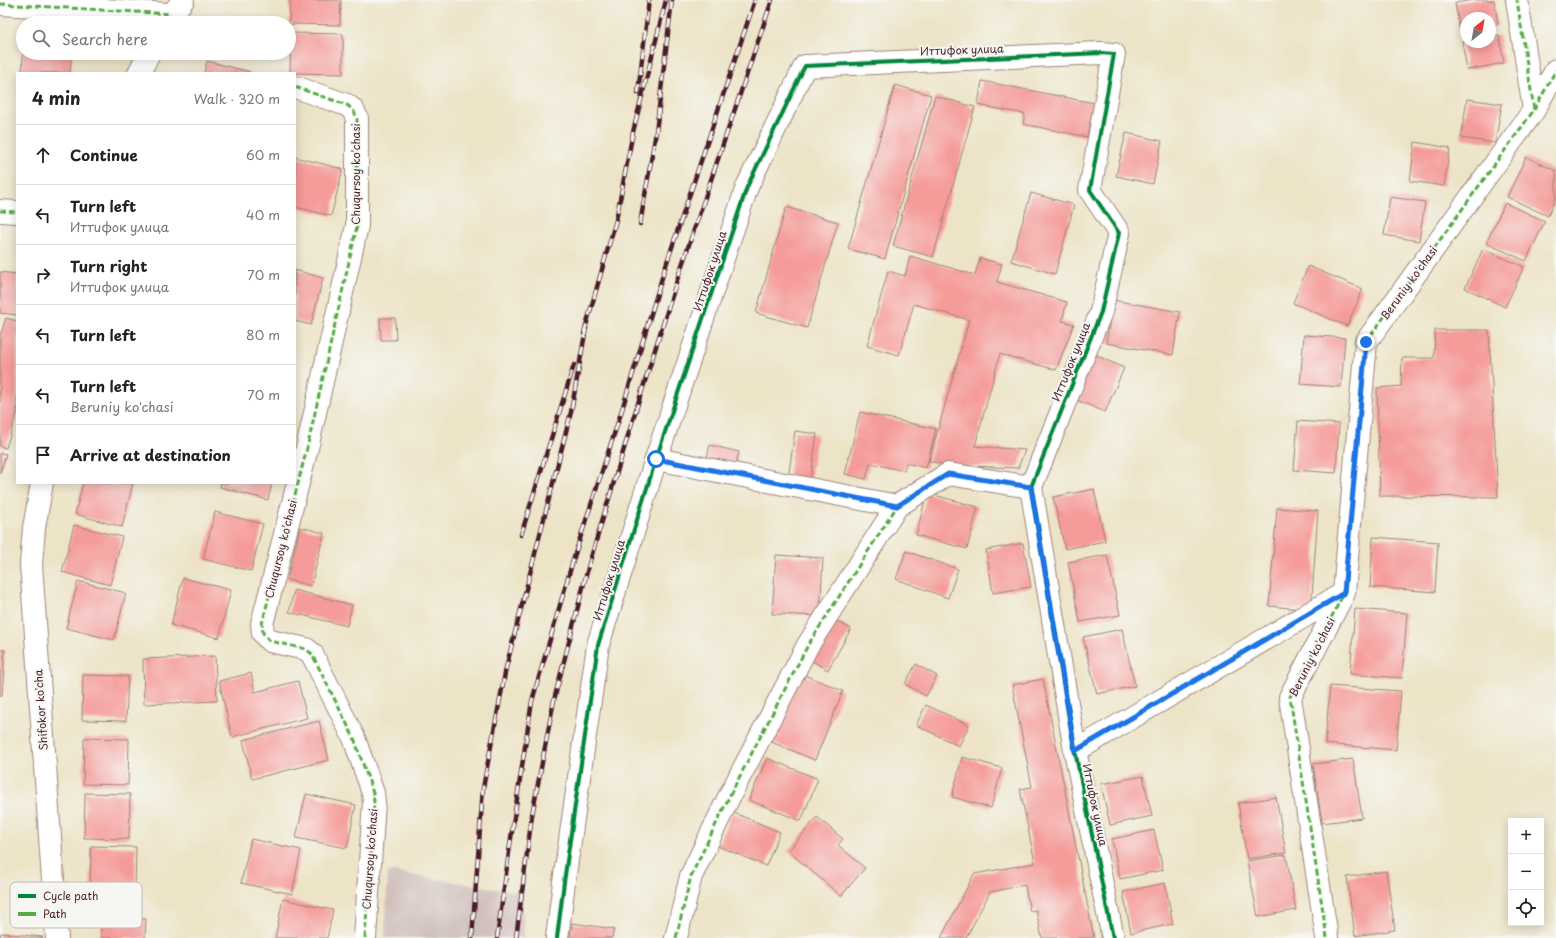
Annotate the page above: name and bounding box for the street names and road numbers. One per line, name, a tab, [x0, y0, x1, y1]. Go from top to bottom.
street label: Иттифок улица	[920, 40, 1004, 59]
street label: Chuqursoy ko'chasi	[347, 123, 364, 225]
street label: Иттифок улица	[689, 228, 731, 313]
street label: Beruniy ko'chasi	[1376, 242, 1441, 323]
street label: Иттифок улица	[1047, 320, 1094, 404]
street label: Chuqursoy ko'chasi	[260, 498, 301, 600]
street label: Иттифок улица	[588, 537, 629, 622]
street label: Beruniy ko'chasi	[1284, 614, 1339, 700]
street label: Shifokor ko'cha	[29, 669, 52, 751]
street label: Иттифок улица	[1078, 762, 1113, 848]
street label: Chuqursoy ko'chasi	[357, 808, 382, 910]

